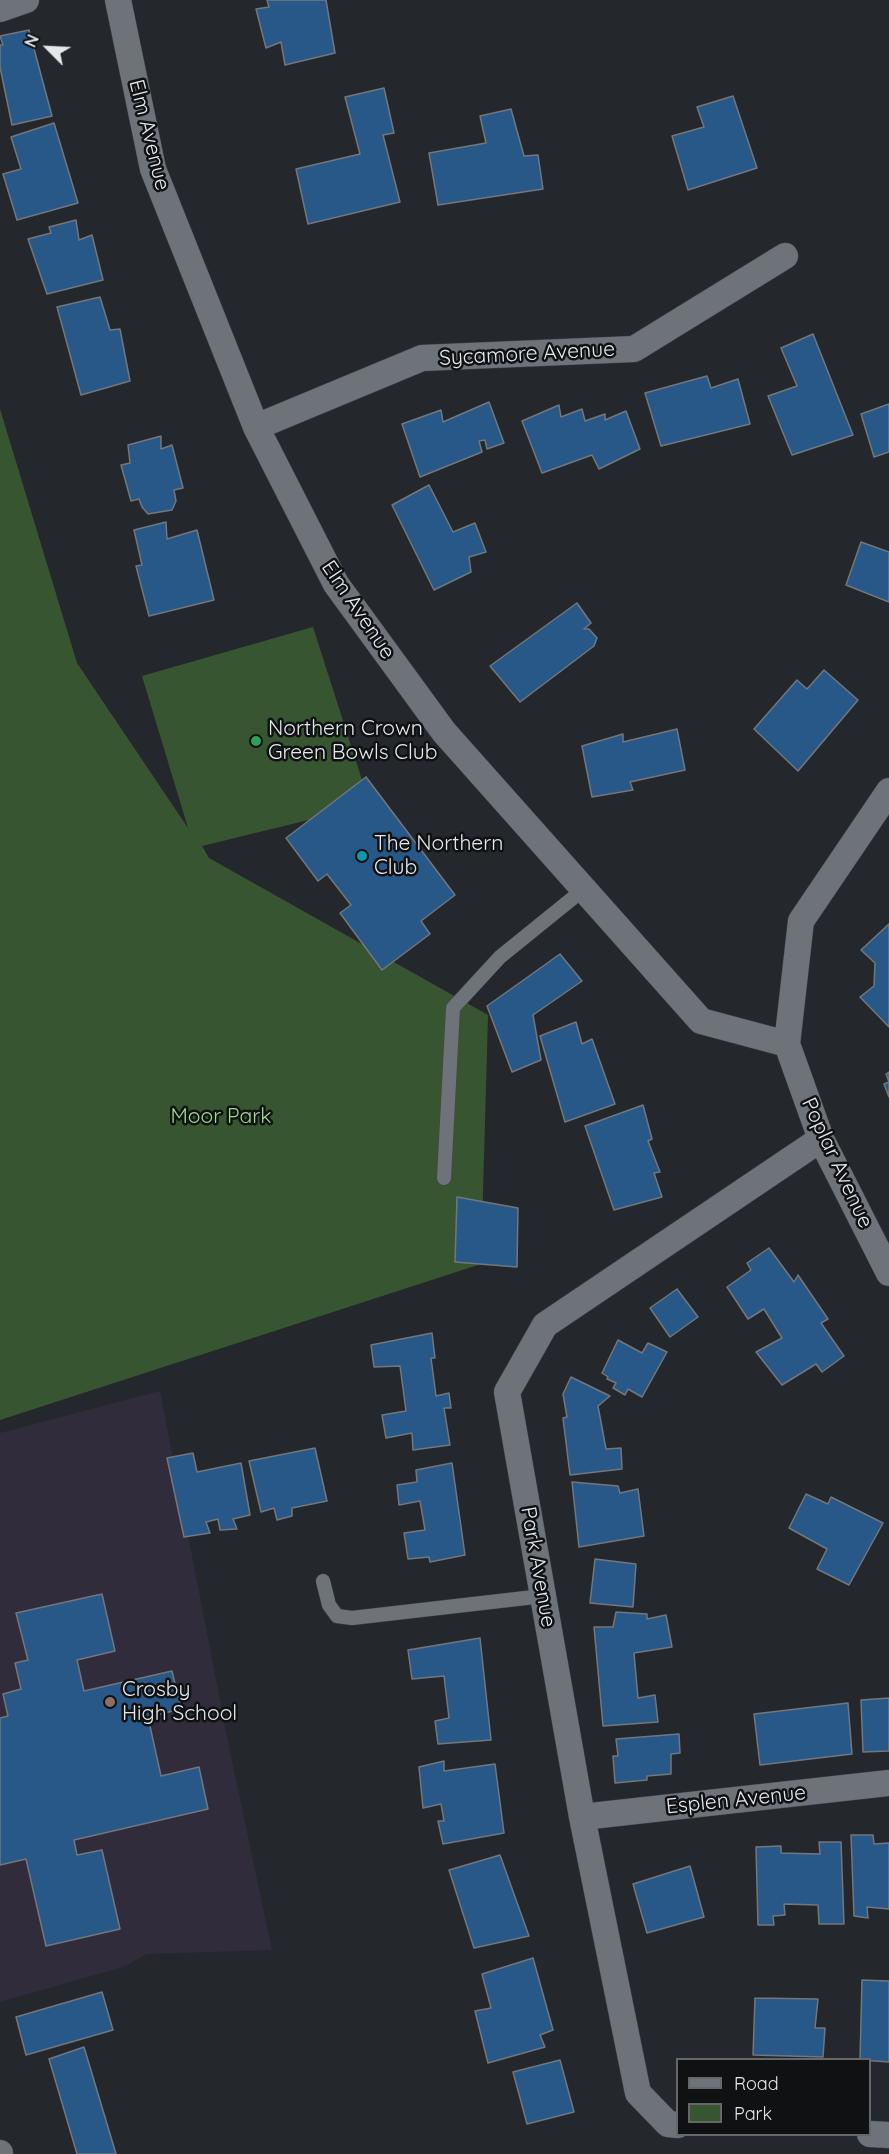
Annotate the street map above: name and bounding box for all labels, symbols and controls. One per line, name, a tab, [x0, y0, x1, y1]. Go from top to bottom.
north arrow	[18, 18, 78, 78]
text: N	[20, 31, 43, 50]
street label: Elm Avenue	[123, 77, 175, 193]
street label: Sycamore Avenue	[438, 337, 616, 371]
street label: Elm Avenue	[316, 556, 400, 664]
place label: Northern Crown Green Bowls Club	[268, 716, 437, 766]
marker: Northern Crown Green Bowls Club	[249, 734, 263, 748]
place label: The Northern Club	[374, 831, 503, 881]
marker: The Northern Club	[355, 849, 369, 863]
street label: Poplar Avenue	[796, 1094, 878, 1232]
park label: Moor Park	[170, 1104, 272, 1130]
street label: Park Avenue	[515, 1505, 561, 1629]
place label: Crosby High School	[122, 1677, 237, 1727]
marker: Crosby High School	[103, 1695, 117, 1709]
street label: Esplen Avenue	[665, 1780, 807, 1820]
legend	[676, 2058, 871, 2136]
text: Road	[734, 2072, 779, 2095]
text: Park	[734, 2102, 772, 2125]

